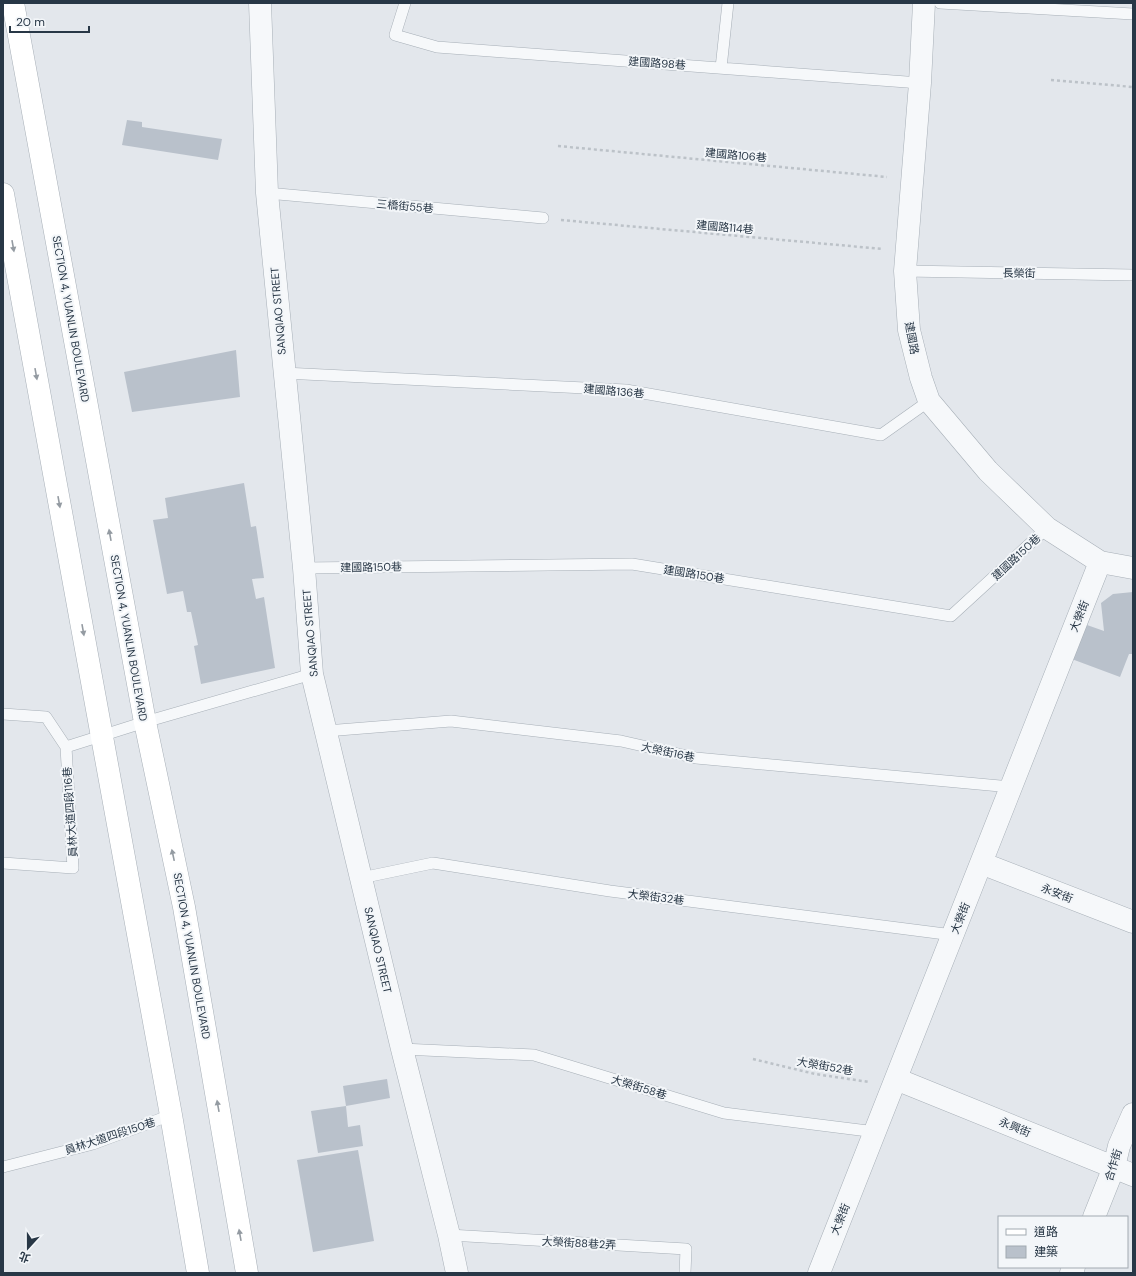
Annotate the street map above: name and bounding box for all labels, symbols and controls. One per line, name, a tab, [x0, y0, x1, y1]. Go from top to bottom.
scale bar	[10, 8, 89, 34]
text: 20 m	[16, 14, 45, 30]
street label: 建國路98巷	[628, 54, 686, 72]
street label: 建國路106巷	[705, 145, 767, 165]
street label: 三橋街55巷	[376, 197, 434, 215]
street label: 建國路114巷	[696, 218, 754, 236]
street label: SECTION 4, YUANLIN BOULEVARD	[49, 235, 93, 404]
one-way arrow	[10, 240, 16, 252]
street label: SANQIAO STREET	[267, 266, 289, 356]
street label: 長榮街	[1002, 266, 1036, 280]
street label: 建國路	[902, 320, 922, 356]
one-way arrow	[33, 368, 39, 380]
street label: 建國路136巷	[583, 381, 645, 401]
one-way arrow	[56, 496, 62, 508]
one-way arrow	[107, 529, 113, 541]
street label: 建國路150巷	[989, 531, 1043, 583]
street label: SECTION 4, YUANLIN BOULEVARD	[107, 554, 151, 723]
street label: 建國路150巷	[340, 559, 402, 575]
street label: 建國路150巷	[662, 562, 726, 586]
street label: SANQIAO STREET	[299, 588, 321, 678]
street label: 大榮街	[1066, 598, 1092, 634]
one-way arrow	[80, 624, 86, 636]
street label: 大榮街16巷	[640, 740, 696, 764]
street label: 員林大道四段116巷	[60, 766, 80, 858]
one-way arrow	[169, 848, 175, 861]
street label: SECTION 4, YUANLIN BOULEVARD	[170, 872, 214, 1041]
street label: 永安街	[1039, 881, 1075, 905]
street label: 大榮街32巷	[627, 887, 685, 907]
street label: 大榮街	[947, 900, 973, 936]
street label: SANQIAO STREET	[361, 905, 395, 995]
street label: 大榮街52巷	[796, 1054, 854, 1078]
street label: 大榮街58巷	[610, 1072, 668, 1102]
one-way arrow	[215, 1100, 221, 1113]
street label: 永興街	[997, 1114, 1033, 1140]
street label: 員林大道四段150巷	[63, 1115, 157, 1157]
street label: 合作街	[1101, 1147, 1125, 1183]
street label: 大榮街	[827, 1201, 853, 1237]
legend	[998, 1216, 1128, 1268]
text: 道路	[1034, 1224, 1058, 1240]
north arrow	[8, 1228, 48, 1268]
one-way arrow	[237, 1228, 243, 1241]
street label: 大榮街88巷2弄	[541, 1234, 617, 1252]
text: 建築	[1034, 1244, 1058, 1260]
text: 北	[17, 1249, 32, 1266]

